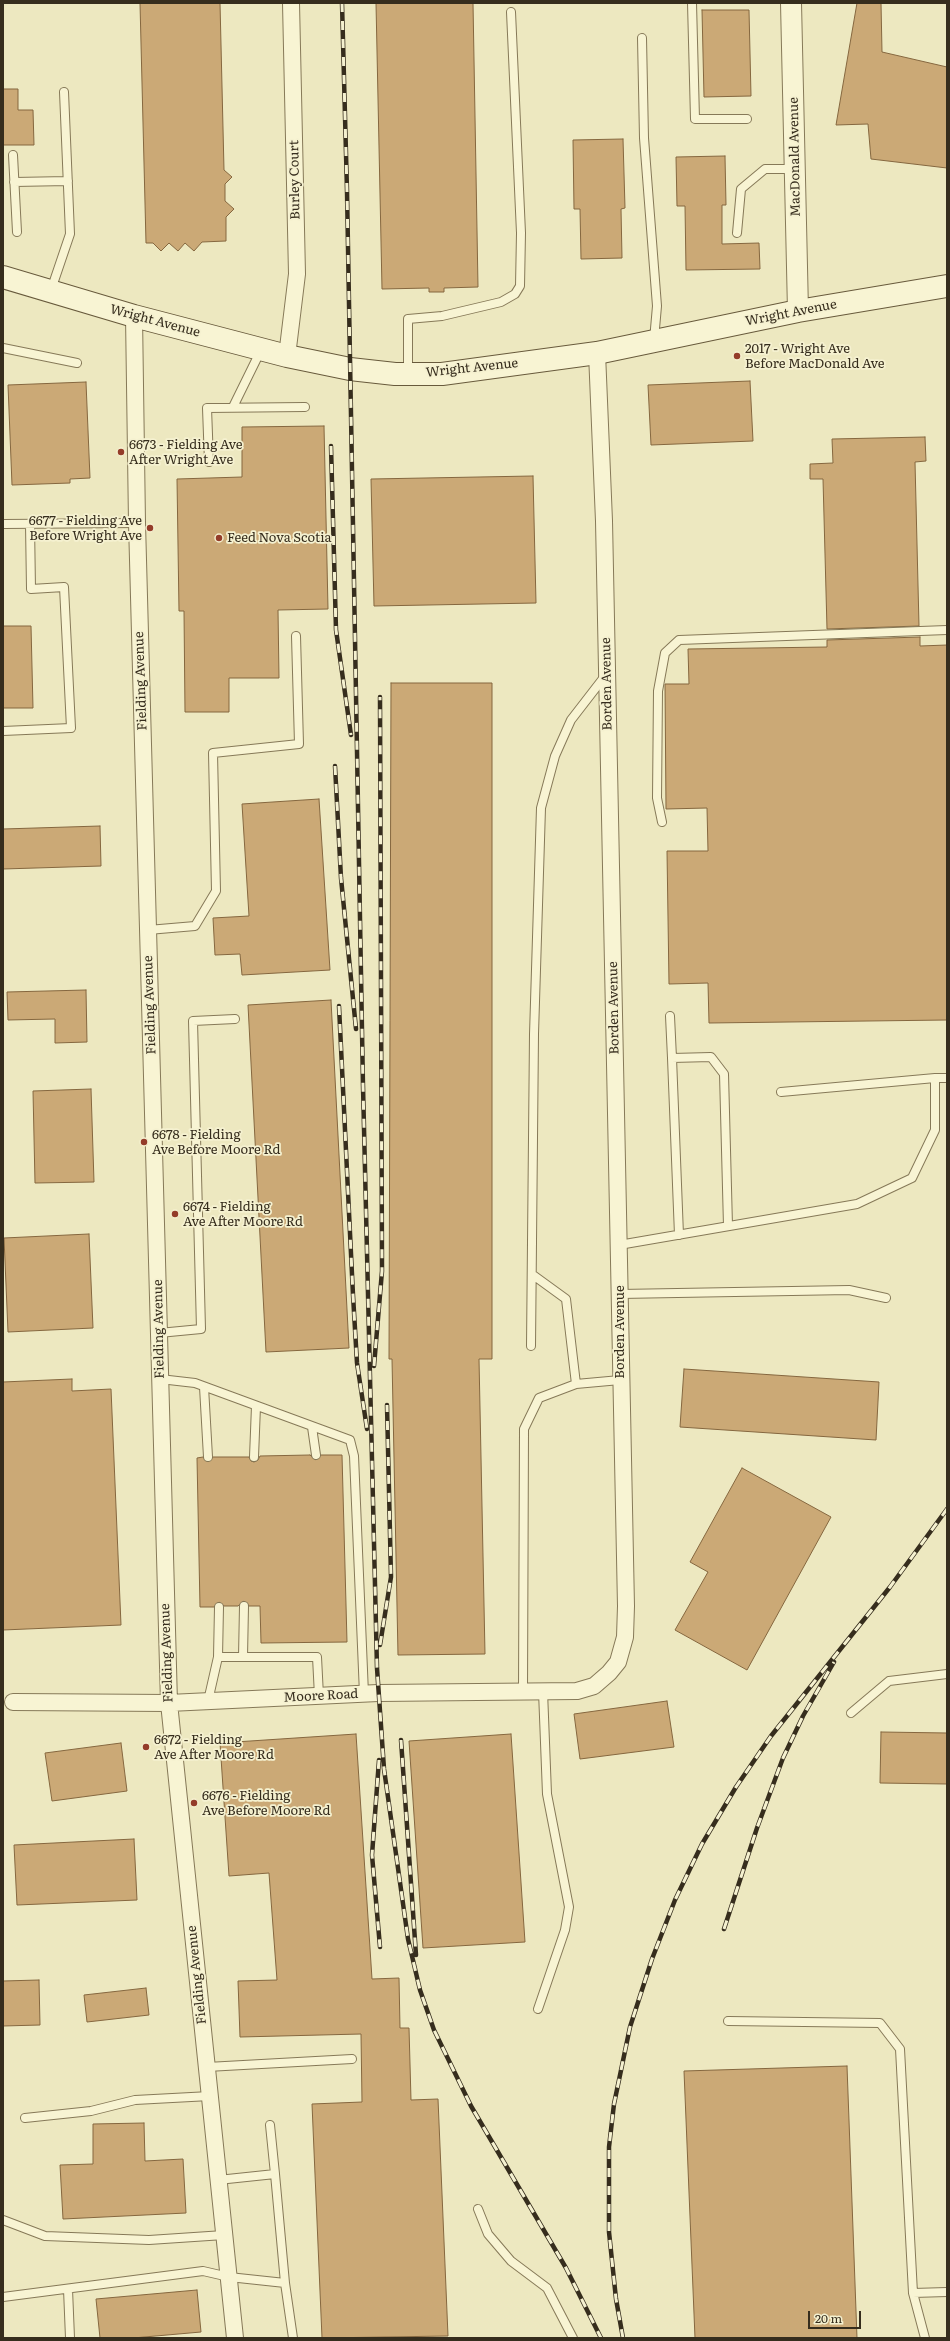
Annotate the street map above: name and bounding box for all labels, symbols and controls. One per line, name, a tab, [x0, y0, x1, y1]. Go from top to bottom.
street label: MacDonald Avenue	[786, 97, 804, 217]
street label: Burley Court	[287, 140, 303, 220]
street label: Wright Avenue	[744, 296, 838, 330]
street label: Wright Avenue	[108, 301, 202, 341]
place label: 2017 - Wright Ave Before MacDonald Ave	[745, 341, 885, 372]
marker: 2017 - Wright Ave Before MacDonald Ave	[732, 351, 742, 361]
street label: Wright Avenue	[425, 355, 519, 381]
place label: 6673 - Fielding Ave After Wright Ave	[129, 437, 243, 468]
marker: 6673 - Fielding Ave After Wright Ave	[116, 447, 126, 457]
place label: 6677 - Fielding Ave Before Wright Ave	[29, 513, 142, 544]
marker: 6677 - Fielding Ave Before Wright Ave	[145, 523, 155, 533]
place label: Feed Nova Scotia	[227, 530, 331, 546]
marker: Feed Nova Scotia	[214, 533, 224, 543]
street label: Fielding Avenue	[131, 631, 151, 731]
street label: Borden Avenue	[598, 637, 616, 731]
street label: Fielding Avenue	[140, 955, 160, 1055]
street label: Borden Avenue	[605, 961, 623, 1055]
place label: 6678 - Fielding Ave Before Moore Rd	[152, 1127, 280, 1158]
marker: 6678 - Fielding Ave Before Moore Rd	[139, 1137, 149, 1147]
place label: 6674 - Fielding Ave After Moore Rd	[183, 1199, 303, 1230]
marker: 6674 - Fielding Ave After Moore Rd	[170, 1209, 180, 1219]
street label: Fielding Avenue	[150, 1279, 168, 1379]
street label: Borden Avenue	[612, 1285, 628, 1379]
street label: Fielding Avenue	[157, 1603, 177, 1703]
street label: Moore Road	[283, 1686, 359, 1706]
place label: 6672 - Fielding Ave After Moore Rd	[154, 1732, 274, 1763]
marker: 6672 - Fielding Ave After Moore Rd	[141, 1742, 151, 1752]
place label: 6676 - Fielding Ave Before Moore Rd	[202, 1788, 330, 1819]
marker: 6676 - Fielding Ave Before Moore Rd	[189, 1798, 199, 1808]
street label: Fielding Avenue	[184, 1925, 210, 2025]
scale bar	[810, 2303, 863, 2329]
text: 20 m	[815, 2309, 842, 2327]

